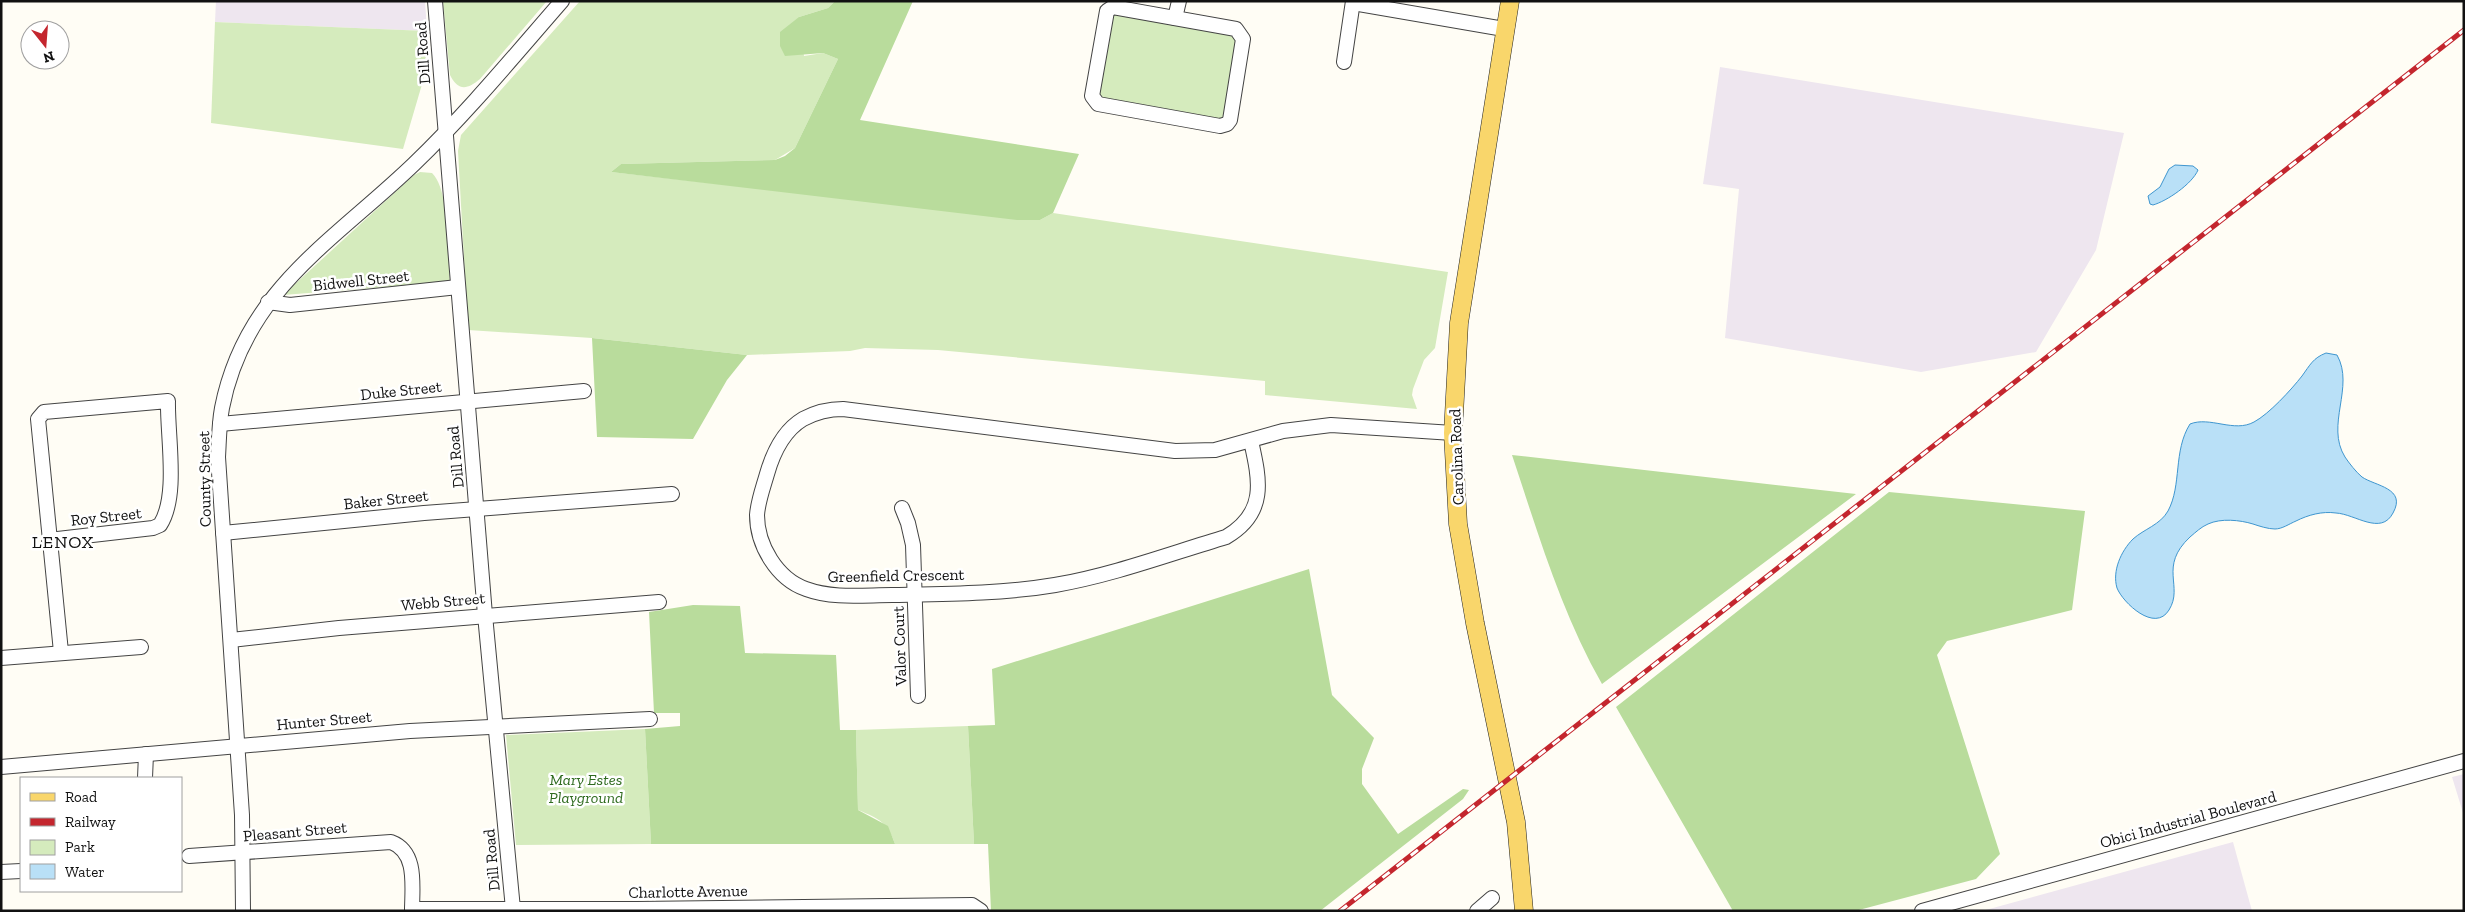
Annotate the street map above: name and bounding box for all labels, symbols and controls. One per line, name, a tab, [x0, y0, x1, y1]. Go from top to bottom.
north arrow	[20, 20, 70, 70]
street label: Dill Road	[411, 21, 434, 85]
text: N	[41, 47, 56, 67]
street label: Bidwell Street	[312, 266, 410, 295]
street label: Duke Street	[359, 377, 443, 404]
street label: Carolina Road	[1445, 408, 1468, 506]
street label: Dill Road	[443, 425, 468, 489]
street label: County Street	[194, 431, 215, 527]
street label: Baker Street	[343, 486, 429, 513]
street label: Roy Street	[70, 503, 143, 530]
district label: LENOX	[32, 531, 94, 553]
street label: Greenfield Crescent	[827, 565, 965, 586]
street label: Webb Street	[400, 588, 486, 615]
street label: Valor Court	[889, 606, 910, 687]
street label: Hunter Street	[276, 707, 373, 734]
park label: Mary Estes Playground	[549, 770, 623, 807]
legend	[20, 777, 182, 892]
street label: Obici Industrial Boulevard	[2098, 787, 2279, 852]
text: Road	[65, 788, 98, 806]
text: Railway	[65, 813, 116, 831]
street label: Pleasant Street	[242, 817, 348, 846]
street label: Dill Road	[479, 828, 504, 892]
text: Park	[65, 838, 95, 856]
text: Water	[65, 863, 105, 881]
street label: Charlotte Avenue	[628, 881, 748, 902]

